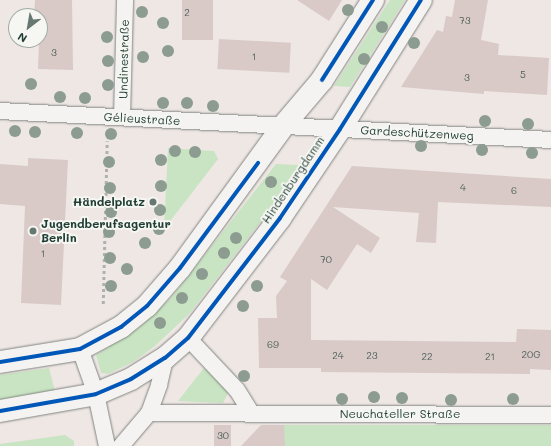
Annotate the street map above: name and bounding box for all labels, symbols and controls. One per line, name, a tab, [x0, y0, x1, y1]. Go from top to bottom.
house number: 2	[184, 7, 190, 19]
north arrow	[8, 8, 48, 48]
house number: 73	[459, 15, 471, 27]
street label: Undinestraße	[116, 19, 132, 99]
text: N	[15, 29, 30, 46]
house number: 3	[51, 47, 57, 59]
house number: 1	[252, 51, 256, 63]
house number: 5	[520, 69, 526, 81]
house number: 3	[464, 72, 470, 84]
street label: Gélieustraße	[103, 110, 181, 128]
street label: Gardeschützenweg	[360, 123, 474, 143]
street label: Hindenburgdamm	[259, 134, 327, 226]
house number: 4	[460, 182, 466, 194]
house number: 6	[511, 185, 517, 197]
place label: Händelplatz	[73, 195, 145, 209]
marker: Händelplatz	[148, 197, 158, 207]
place label: Jugendberufsagentur Berlin	[41, 217, 171, 245]
marker: Jugendberufsagentur Berlin	[28, 226, 38, 236]
house number: 1	[41, 248, 45, 260]
house number: 70	[320, 254, 332, 266]
house number: 69	[267, 339, 279, 351]
house number: 20G	[521, 349, 541, 361]
house number: 24	[332, 350, 344, 362]
house number: 23	[366, 350, 378, 362]
house number: 22	[421, 351, 433, 363]
house number: 21	[485, 351, 495, 363]
street label: Neuchateller Straße	[340, 407, 460, 421]
house number: 30	[217, 430, 229, 442]

